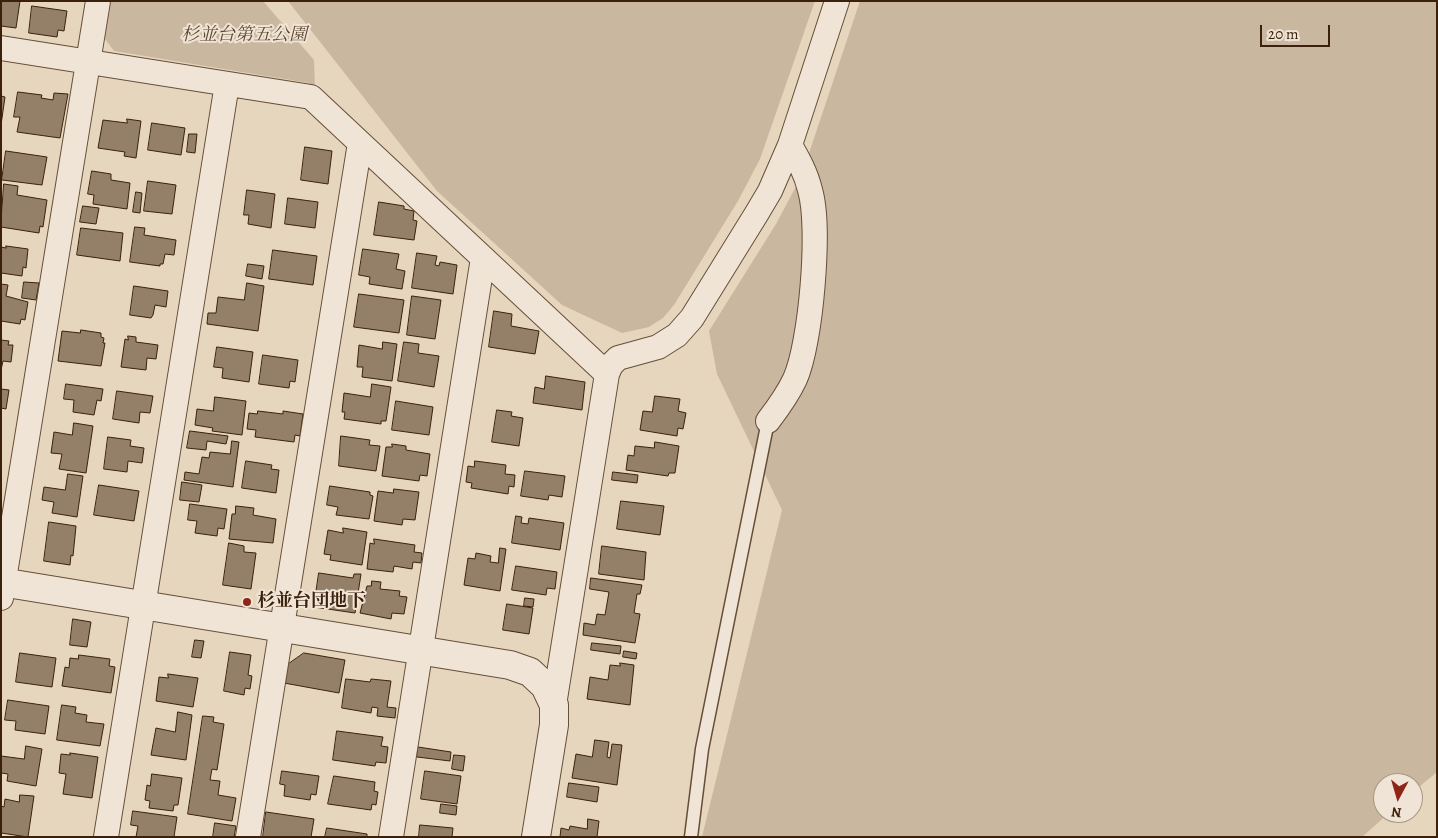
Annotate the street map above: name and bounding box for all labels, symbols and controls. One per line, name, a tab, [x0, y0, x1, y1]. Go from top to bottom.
scale bar	[1263, 15, 1333, 47]
text: 20 m	[1268, 24, 1299, 44]
park label: 杉並台第五公園	[181, 25, 307, 47]
place label: 杉並台団地下	[257, 591, 365, 613]
marker: 杉並台団地下	[241, 596, 253, 608]
north arrow	[1373, 773, 1423, 823]
text: N	[1390, 802, 1403, 822]

